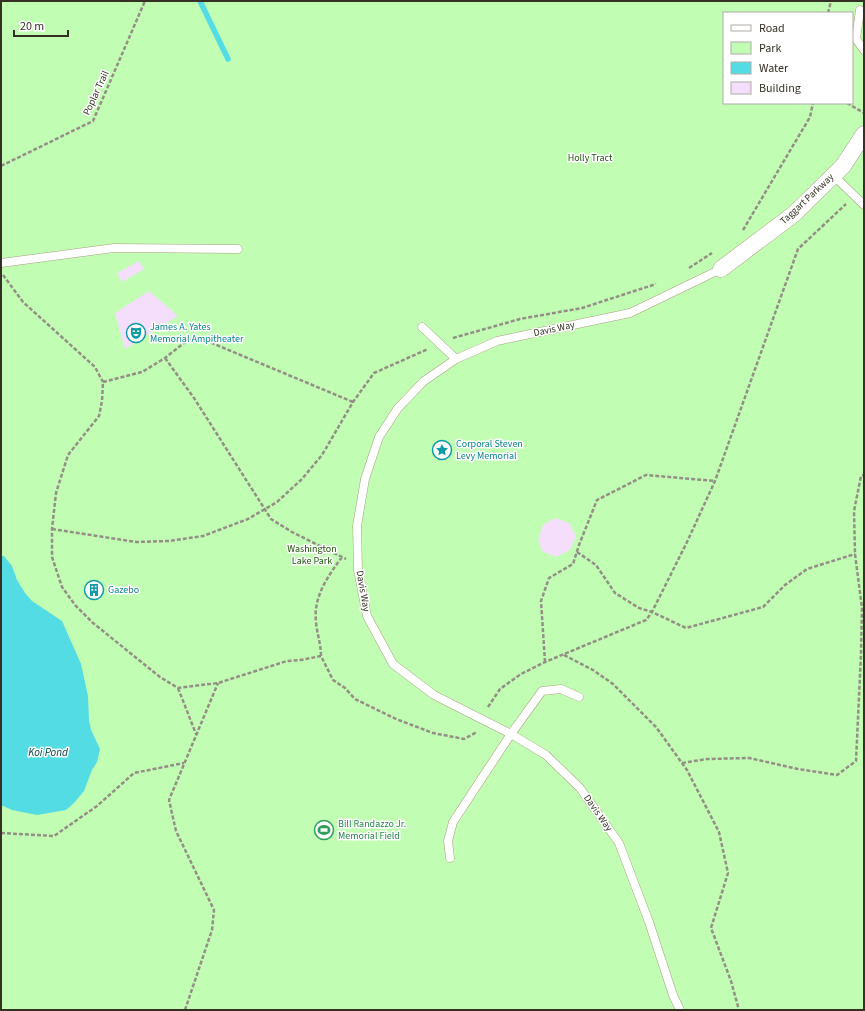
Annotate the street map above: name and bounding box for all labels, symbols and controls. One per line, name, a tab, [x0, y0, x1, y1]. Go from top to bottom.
scale bar	[14, 12, 68, 38]
legend	[723, 12, 853, 104]
text: 20 m	[20, 18, 44, 35]
text: Road	[759, 20, 785, 37]
text: Park	[759, 40, 781, 57]
text: Water	[759, 60, 789, 77]
street label: Poplar Trail	[80, 68, 113, 118]
text: Building	[759, 80, 801, 97]
park label: Holly Tract	[568, 151, 613, 165]
street label: Taggart Parkway	[777, 170, 837, 228]
street label: Davis Way	[532, 318, 576, 340]
place label: James A. Yates Memorial Ampitheater	[150, 320, 244, 346]
theatre icon: James A. Yates Memorial Ampitheater	[125, 322, 147, 344]
place label: Corporal Steven Levy Memorial	[456, 437, 523, 463]
place icon: Corporal Steven Levy Memorial	[431, 439, 453, 461]
park label: Washington Lake Park	[287, 542, 337, 568]
street label: Davis Way	[352, 569, 374, 613]
building icon: Gazebo	[83, 579, 105, 601]
place label: Gazebo	[108, 583, 139, 597]
water label: Koi Pond	[28, 745, 69, 760]
street label: Davis Way	[580, 792, 616, 834]
place label: Bill Randazzo Jr. Memorial Field	[338, 817, 406, 843]
sports icon: Bill Randazzo Jr. Memorial Field	[313, 819, 335, 841]

